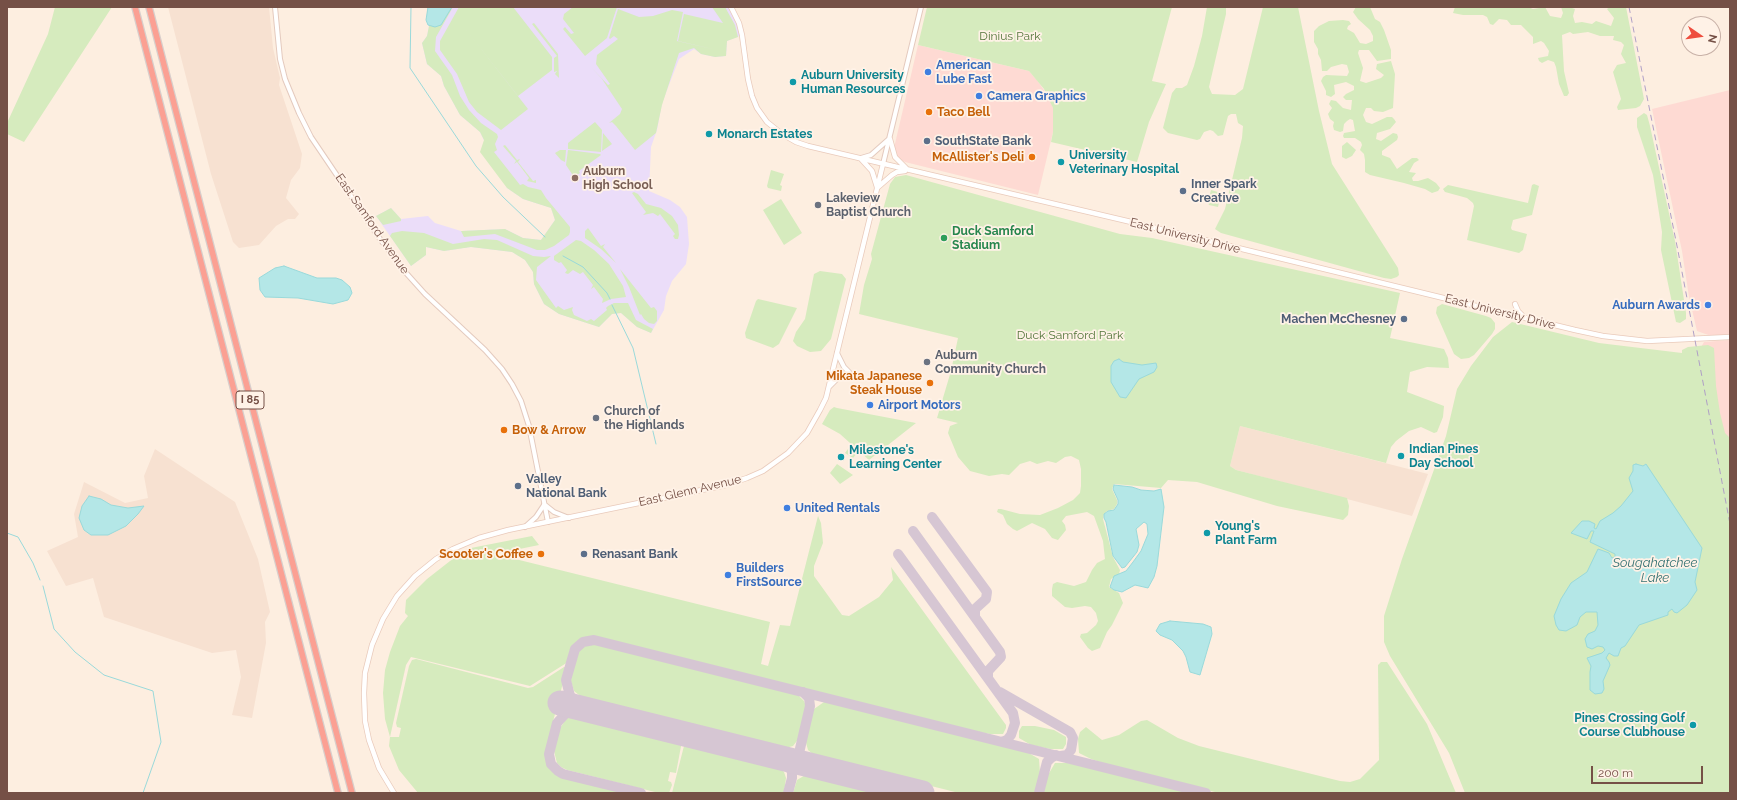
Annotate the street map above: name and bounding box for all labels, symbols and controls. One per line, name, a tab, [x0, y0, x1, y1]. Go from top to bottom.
north arrow	[1681, 16, 1721, 56]
park label: Dinius Park	[979, 29, 1041, 43]
text: N	[1705, 33, 1719, 44]
place label: American Lube Fast	[936, 58, 992, 86]
marker: American Lube Fast	[923, 67, 933, 77]
place label: Auburn University Human Resources	[801, 68, 906, 96]
marker: Auburn University Human Resources	[788, 77, 798, 87]
place label: Camera Graphics	[987, 89, 1086, 103]
marker: Camera Graphics	[974, 91, 984, 101]
place label: Taco Bell	[937, 105, 990, 119]
marker: Taco Bell	[924, 107, 934, 117]
place label: Monarch Estates	[717, 127, 812, 141]
marker: Monarch Estates	[704, 129, 714, 139]
place label: SouthState Bank	[935, 134, 1031, 148]
marker: SouthState Bank	[922, 136, 932, 146]
place label: University Veterinary Hospital	[1069, 148, 1179, 176]
place label: McAllister's Deli	[932, 150, 1024, 164]
marker: McAllister's Deli	[1027, 152, 1037, 162]
marker: University Veterinary Hospital	[1056, 157, 1066, 167]
place label: Auburn High School	[583, 164, 652, 192]
street label: East Samford Avenue	[332, 171, 412, 277]
marker: Auburn High School	[570, 173, 580, 183]
place label: Inner Spark Creative	[1191, 177, 1257, 205]
marker: Inner Spark Creative	[1178, 186, 1188, 196]
place label: Lakeview Baptist Church	[826, 191, 911, 219]
marker: Lakeview Baptist Church	[813, 200, 823, 210]
street label: East University Drive	[1128, 215, 1242, 257]
place label: Duck Samford Stadium	[952, 224, 1034, 252]
marker: Duck Samford Stadium	[939, 233, 949, 243]
street label: East University Drive	[1443, 291, 1557, 333]
place label: Auburn Awards	[1612, 298, 1700, 312]
marker: Auburn Awards	[1703, 300, 1713, 310]
place label: Machen McChesney	[1281, 312, 1396, 326]
marker: Machen McChesney	[1399, 314, 1409, 324]
park label: Duck Samford Park	[1017, 328, 1123, 342]
place label: Auburn Community Church	[935, 348, 1046, 376]
marker: Auburn Community Church	[922, 357, 932, 367]
place label: Mikata Japanese Steak House	[826, 369, 922, 397]
marker: Mikata Japanese Steak House	[925, 378, 935, 388]
road number: I 85	[236, 391, 264, 409]
place label: Airport Motors	[878, 398, 961, 412]
marker: Airport Motors	[865, 400, 875, 410]
place label: Church of the Highlands	[604, 404, 684, 432]
marker: Church of the Highlands	[591, 413, 601, 423]
place label: Bow & Arrow	[512, 423, 586, 437]
marker: Bow & Arrow	[499, 425, 509, 435]
place label: Indian Pines Day School	[1409, 442, 1478, 470]
place label: Milestone's Learning Center	[849, 443, 942, 471]
marker: Indian Pines Day School	[1396, 451, 1406, 461]
marker: Milestone's Learning Center	[836, 452, 846, 462]
place label: Valley National Bank	[526, 472, 607, 500]
street label: East Glenn Avenue	[637, 472, 743, 510]
marker: Valley National Bank	[513, 481, 523, 491]
place label: United Rentals	[795, 501, 880, 515]
marker: United Rentals	[782, 503, 792, 513]
place label: Young's Plant Farm	[1215, 519, 1277, 547]
marker: Young's Plant Farm	[1202, 528, 1212, 538]
place label: Scooter's Coffee	[439, 547, 533, 561]
place label: Renasant Bank	[592, 547, 678, 561]
marker: Scooter's Coffee	[536, 549, 546, 559]
marker: Renasant Bank	[579, 549, 589, 559]
water label: Sougahatchee Lake	[1613, 555, 1697, 586]
place label: Builders FirstSource	[736, 561, 802, 589]
marker: Builders FirstSource	[723, 570, 733, 580]
place label: Pines Crossing Golf Course Clubhouse	[1574, 711, 1685, 739]
marker: Pines Crossing Golf Course Clubhouse	[1688, 720, 1698, 730]
scale bar	[1593, 758, 1705, 784]
text: 200 m	[1598, 766, 1633, 780]

